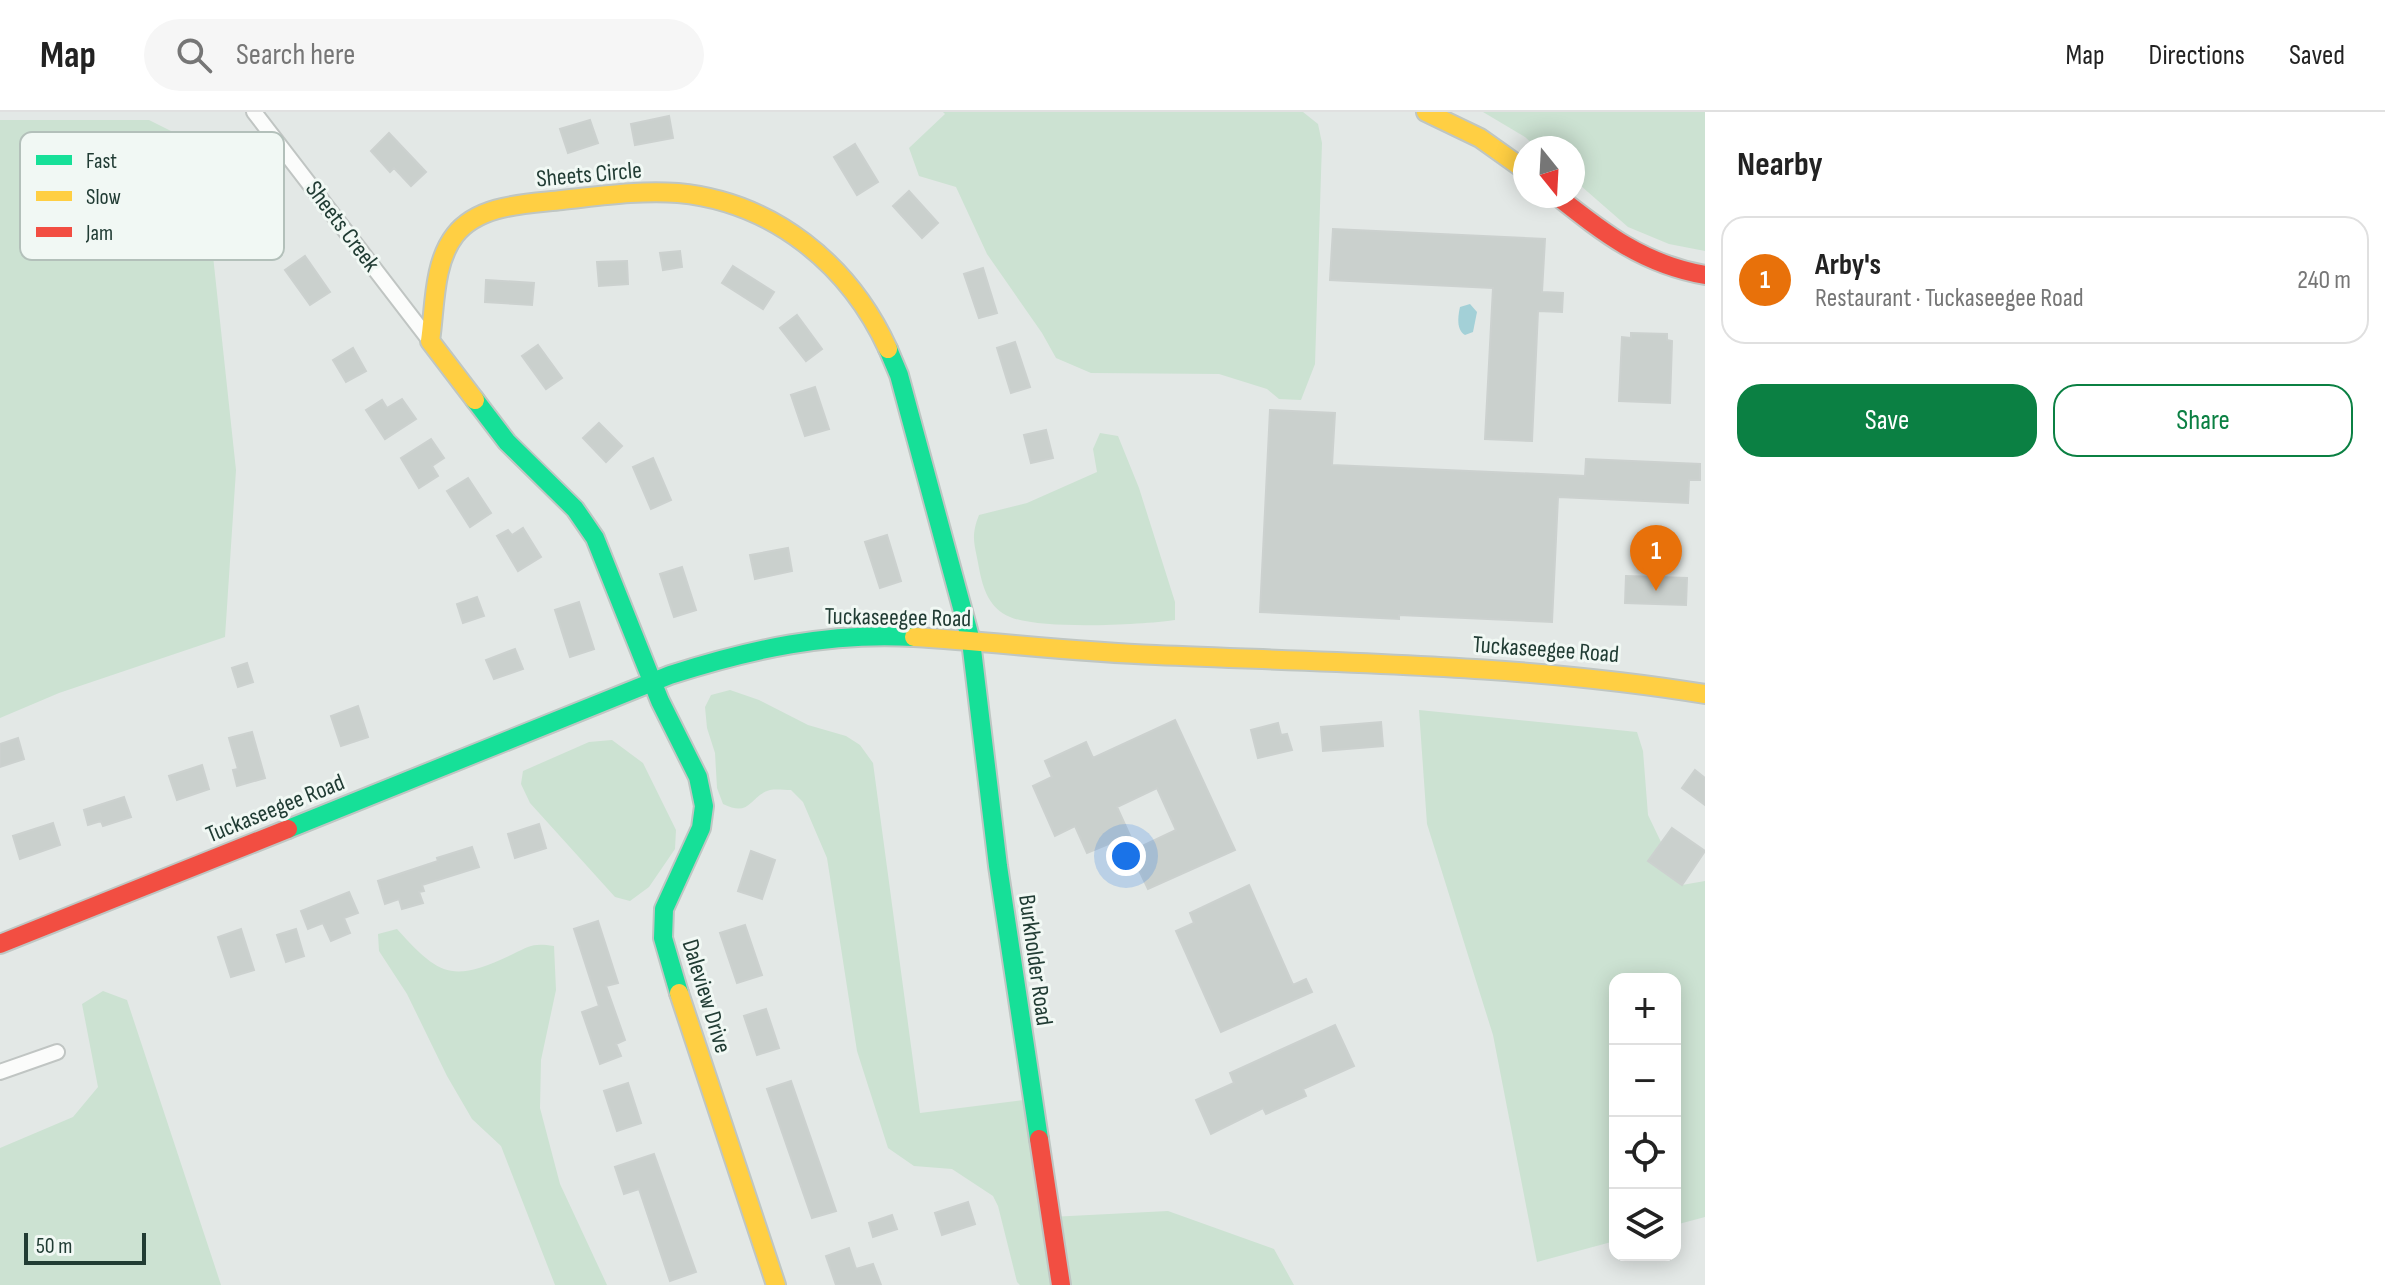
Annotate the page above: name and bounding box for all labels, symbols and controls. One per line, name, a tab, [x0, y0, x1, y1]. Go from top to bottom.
search box	[144, 19, 704, 91]
text: Map	[40, 33, 96, 78]
icon: search	[172, 33, 216, 77]
text: Search here	[236, 37, 355, 73]
text: Map	[2066, 39, 2105, 72]
text: Directions	[2149, 39, 2245, 72]
text: Saved	[2289, 39, 2345, 72]
legend	[20, 132, 284, 260]
north arrow	[1513, 136, 1585, 208]
text: Nearby	[1737, 144, 1823, 185]
text: Fast	[86, 148, 117, 175]
street label: Sheets Circle	[535, 155, 643, 194]
street label: Sheets Creek	[299, 175, 386, 277]
text: Slow	[86, 184, 121, 211]
text: Jam	[85, 220, 113, 247]
text: Arby's	[1815, 247, 1881, 283]
text: 1	[1760, 265, 1770, 296]
text: 240 m	[2297, 265, 2351, 296]
text: Restaurant · Tuckaseegee Road	[1815, 283, 2084, 314]
button: Save	[1737, 384, 2037, 457]
button: Share	[2053, 384, 2353, 457]
pin: 1	[1630, 525, 1682, 591]
street label: Tuckaseegee Road	[824, 602, 972, 633]
street label: Tuckaseegee Road	[1472, 630, 1620, 669]
street label: Tuckaseegee Road	[202, 768, 349, 849]
your location	[1106, 836, 1146, 876]
street label: Burkholder Road	[1012, 893, 1059, 1027]
street label: Daleview Drive	[676, 936, 738, 1056]
map controls	[1609, 973, 1681, 1261]
button: +	[1609, 973, 1681, 1045]
button: −	[1609, 1045, 1681, 1117]
button: locate	[1609, 1117, 1681, 1189]
button: layers	[1609, 1189, 1681, 1261]
scale bar	[24, 1229, 146, 1265]
text: 50 m	[36, 1233, 72, 1260]

